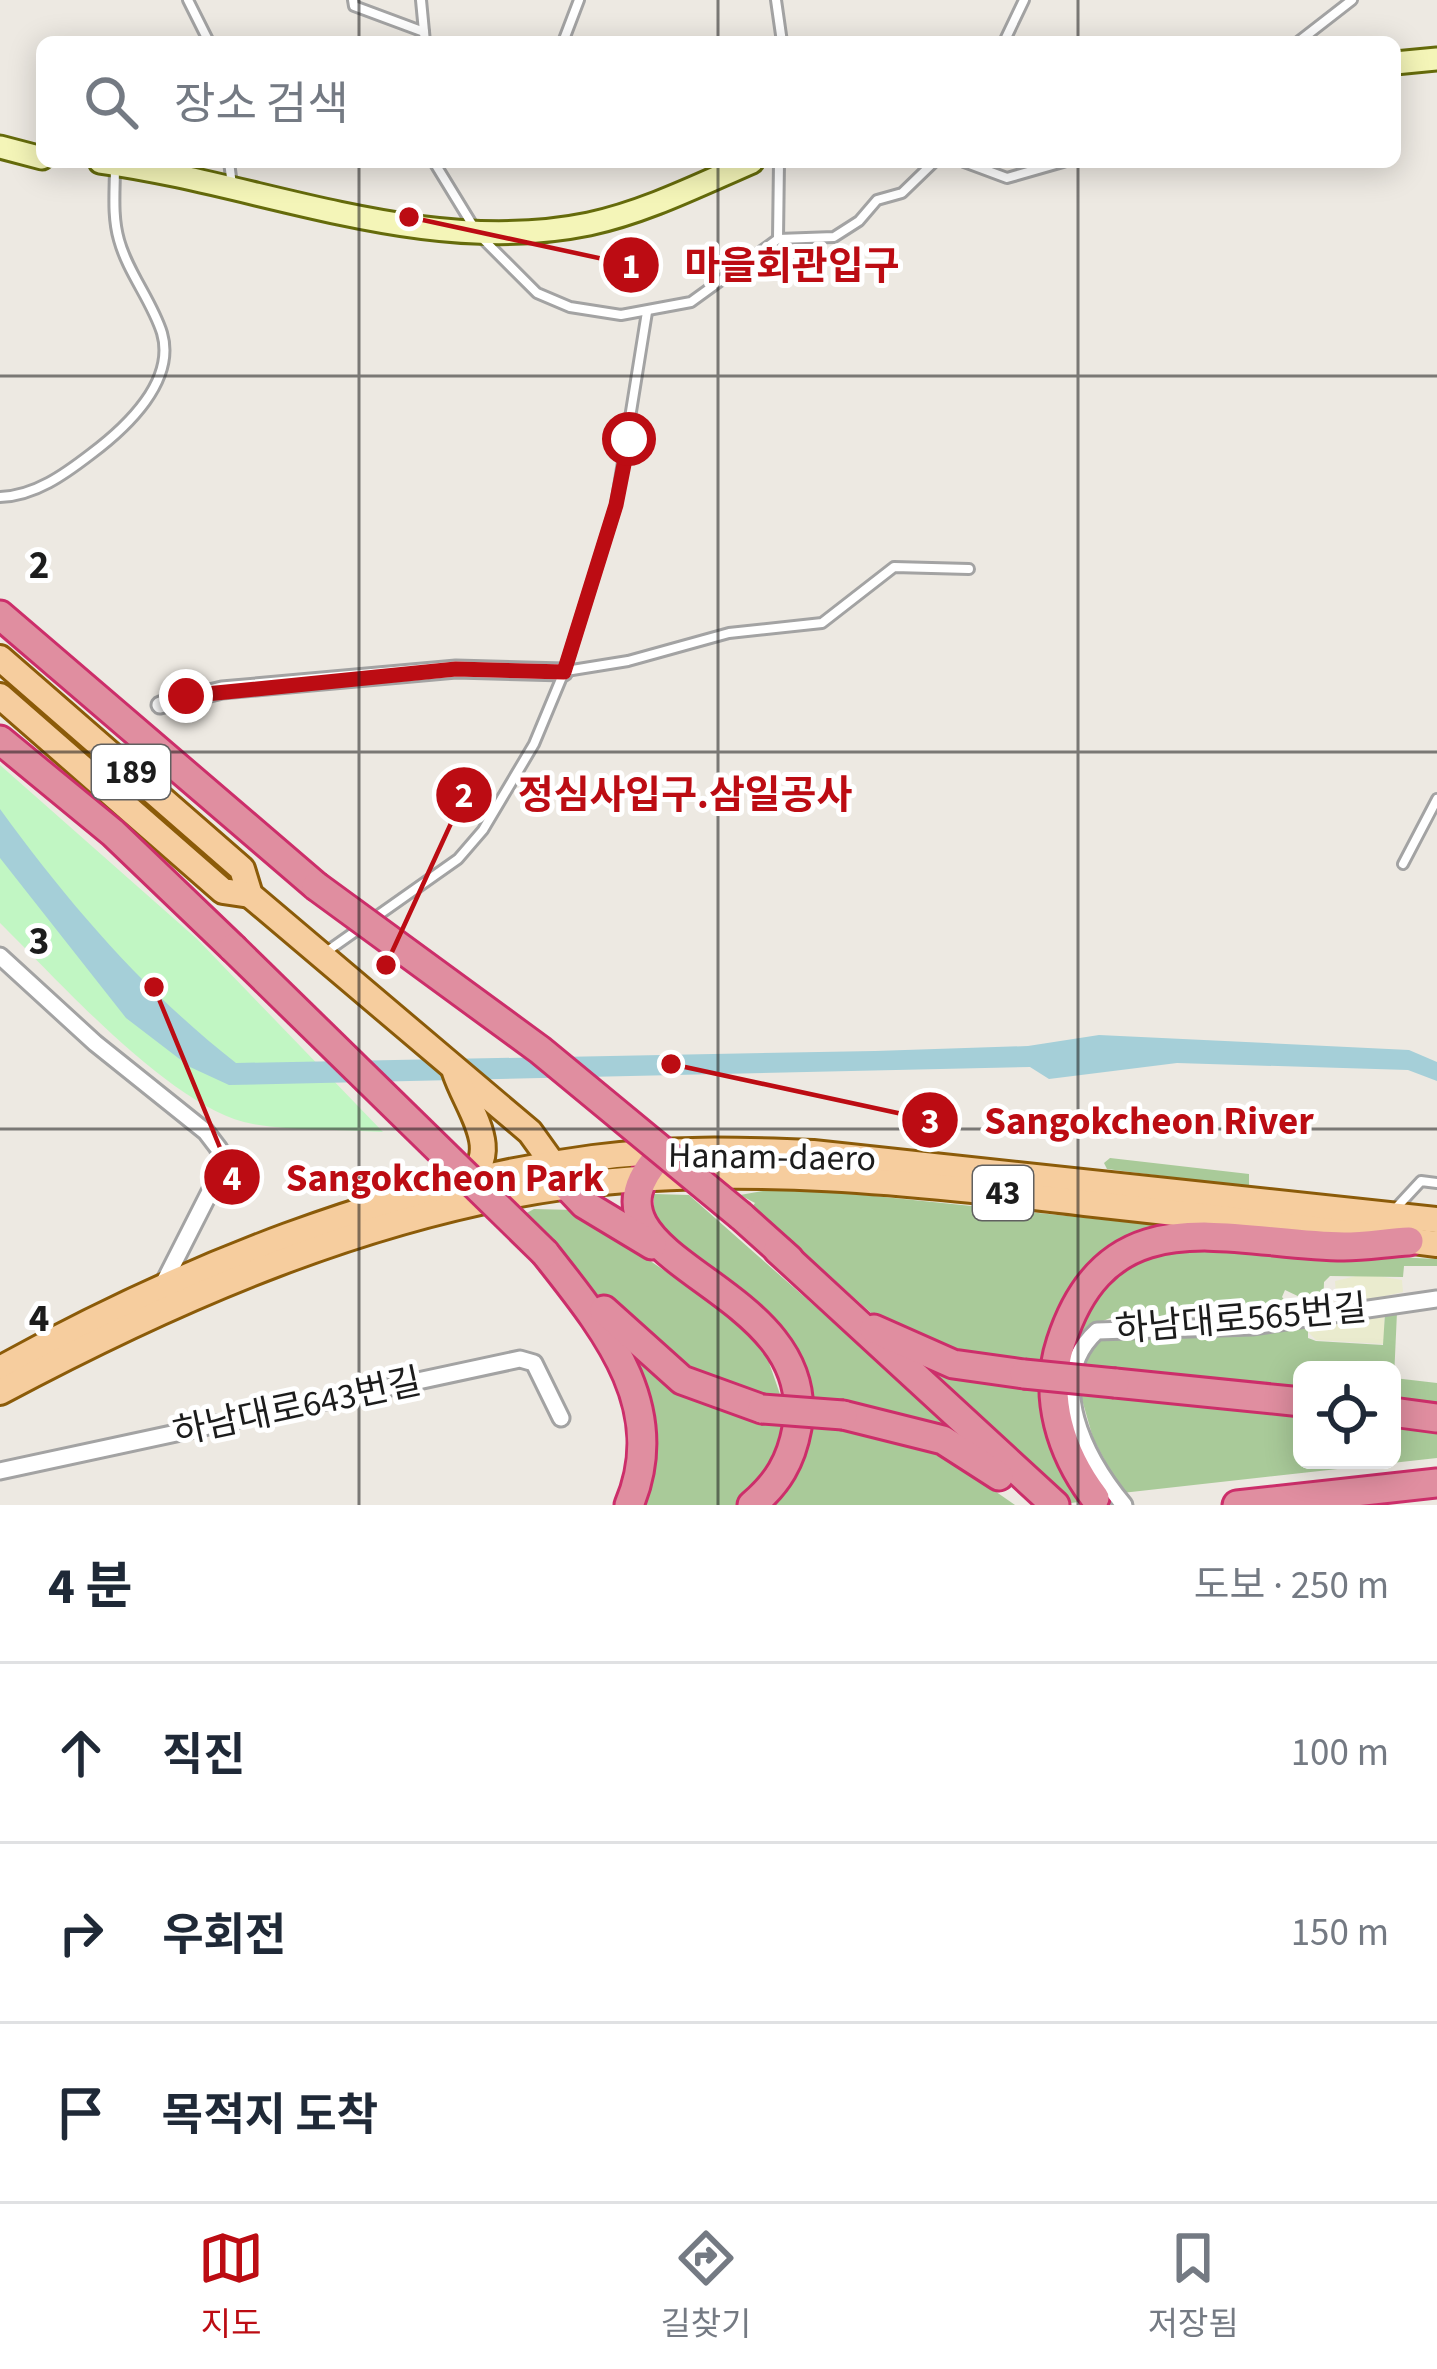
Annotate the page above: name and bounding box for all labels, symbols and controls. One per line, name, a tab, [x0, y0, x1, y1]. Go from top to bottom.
search box	[36, 36, 1401, 168]
icon: search	[78, 69, 144, 135]
text: 장소 검색	[174, 73, 349, 137]
callout: 마을회관입구	[601, 228, 924, 303]
text: 마을회관입구	[684, 239, 900, 295]
text: 1	[621, 241, 641, 292]
route start	[602, 412, 656, 466]
text: 2	[29, 538, 49, 594]
route end	[159, 669, 213, 723]
road number: 189	[92, 745, 170, 799]
callout: 정심사입구.삼일공사	[434, 757, 876, 832]
text: 정심사입구.삼일공사	[518, 768, 852, 824]
text: 2	[454, 770, 474, 821]
text: 3	[29, 914, 49, 970]
callout: Sangokcheon River	[900, 1083, 1337, 1158]
text: Sangokcheon River	[984, 1094, 1314, 1150]
text: 3	[920, 1096, 940, 1147]
street label: Hanam-daero	[668, 1130, 876, 1184]
callout: Sangokcheon Park	[202, 1140, 628, 1215]
text: Sangokcheon Park	[286, 1151, 605, 1207]
text: 4	[222, 1153, 242, 1204]
road number: 43	[973, 1166, 1033, 1220]
street label: 하남대로565번길	[1113, 1283, 1369, 1355]
text: 4	[29, 1291, 49, 1347]
street label: 하남대로643번길	[168, 1356, 426, 1458]
map controls	[1293, 1361, 1401, 1469]
button: locate	[1293, 1361, 1401, 1469]
text: 4 분	[48, 1551, 132, 1623]
text: 도보 · 250 m	[1194, 1558, 1389, 1614]
icon: ahead	[48, 1720, 114, 1786]
text: 직진	[162, 1724, 245, 1788]
text: 100 m	[1291, 1725, 1389, 1781]
icon: right	[48, 1900, 114, 1966]
text: 우회전	[162, 1904, 286, 1968]
text: 150 m	[1291, 1905, 1389, 1961]
icon: arrive	[48, 2080, 114, 2146]
text: 목적지 도착	[162, 2084, 378, 2148]
tab: 지도	[198, 2225, 264, 2348]
tab: 길찾기	[660, 2225, 751, 2348]
tab: 저장됨	[1148, 2225, 1239, 2348]

